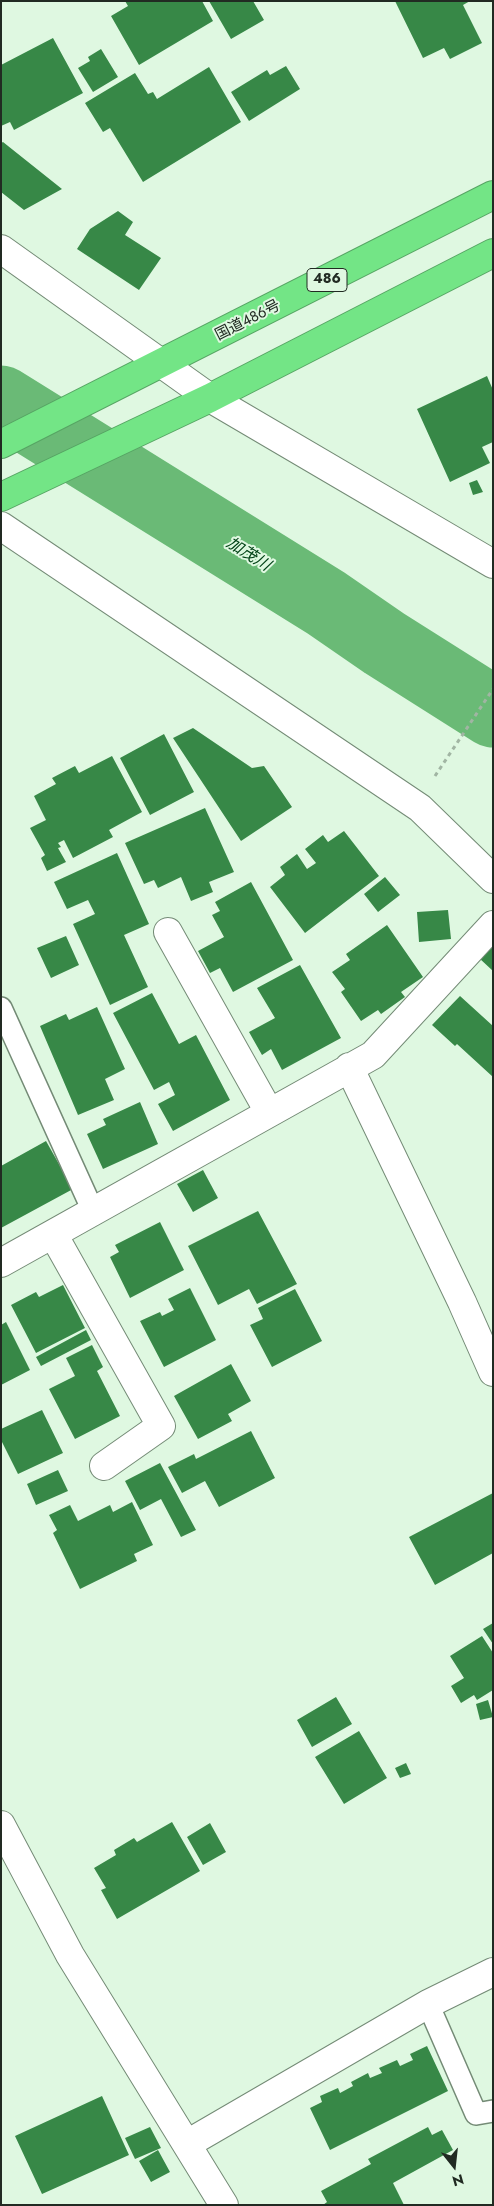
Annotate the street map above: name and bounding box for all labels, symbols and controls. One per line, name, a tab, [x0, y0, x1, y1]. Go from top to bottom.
road number: 486	[307, 268, 347, 292]
street label: 国道486号	[212, 297, 284, 345]
water label: 加茂川	[223, 534, 273, 576]
north arrow	[429, 2141, 479, 2191]
text: N	[450, 2169, 466, 2192]

